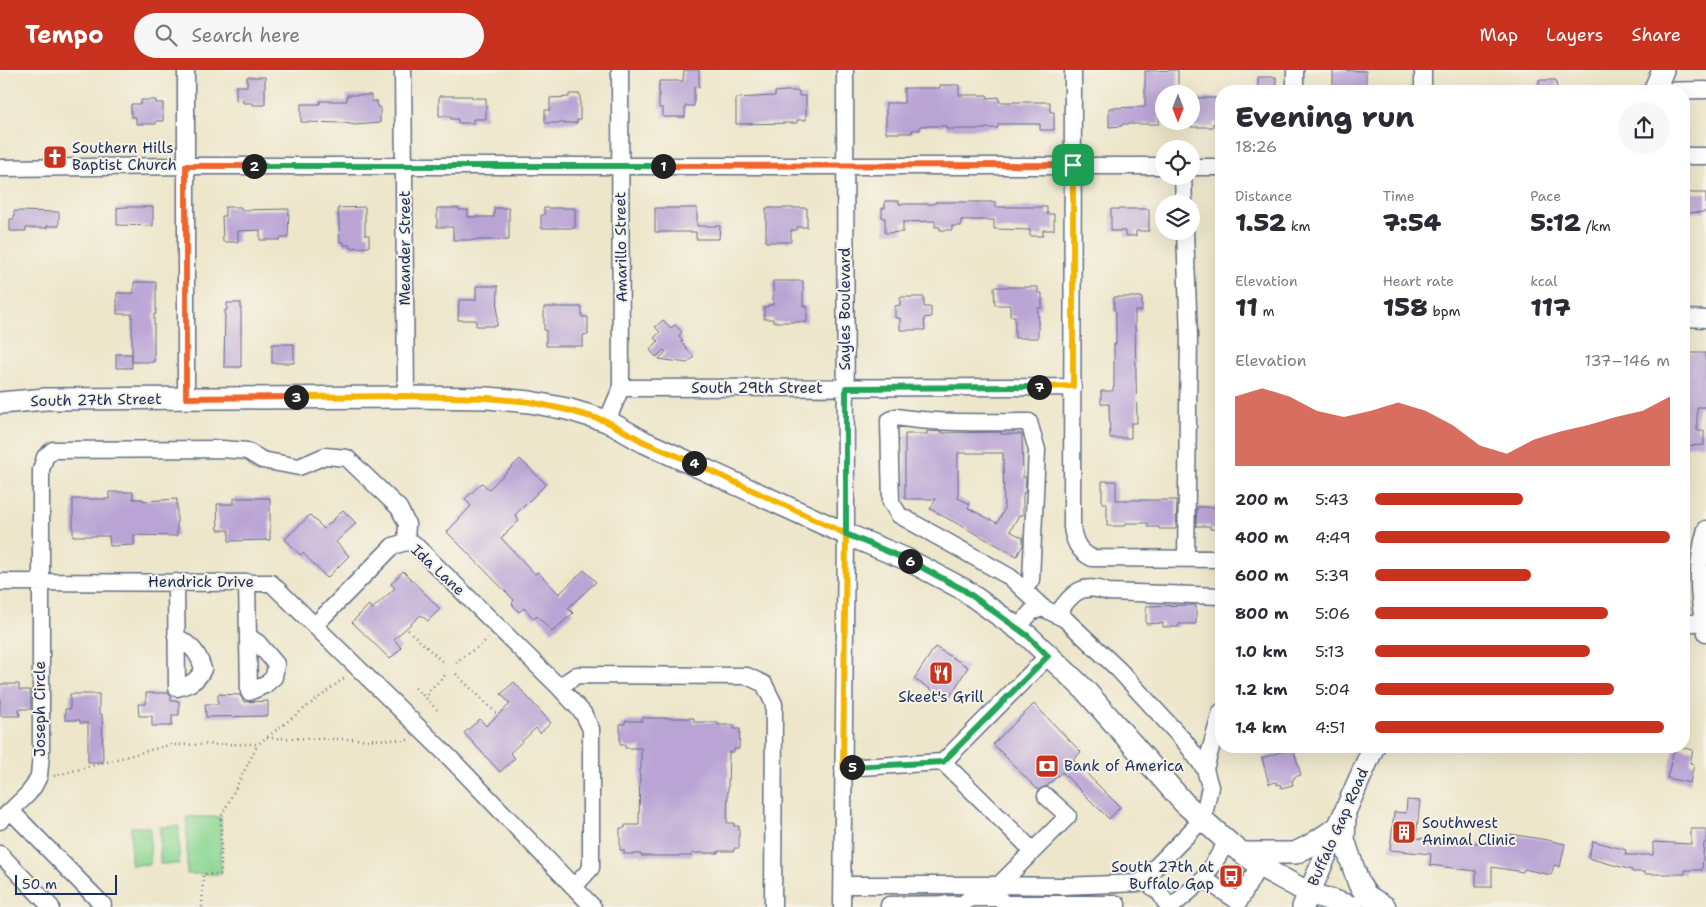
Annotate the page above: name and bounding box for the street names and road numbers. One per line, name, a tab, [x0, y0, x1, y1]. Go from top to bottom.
street label: Meander Street	[395, 191, 415, 306]
street label: Amarillo Street	[610, 192, 632, 302]
street label: Sayles Boulevard	[835, 247, 855, 371]
street label: South 29th Street	[691, 378, 823, 398]
street label: South 27th Street	[30, 389, 162, 411]
street label: Ida Lane	[407, 540, 469, 600]
street label: Hendrick Drive	[148, 572, 254, 592]
street label: Joseph Circle	[30, 661, 50, 757]
street label: Buffalo Gap Road	[1303, 764, 1373, 889]

